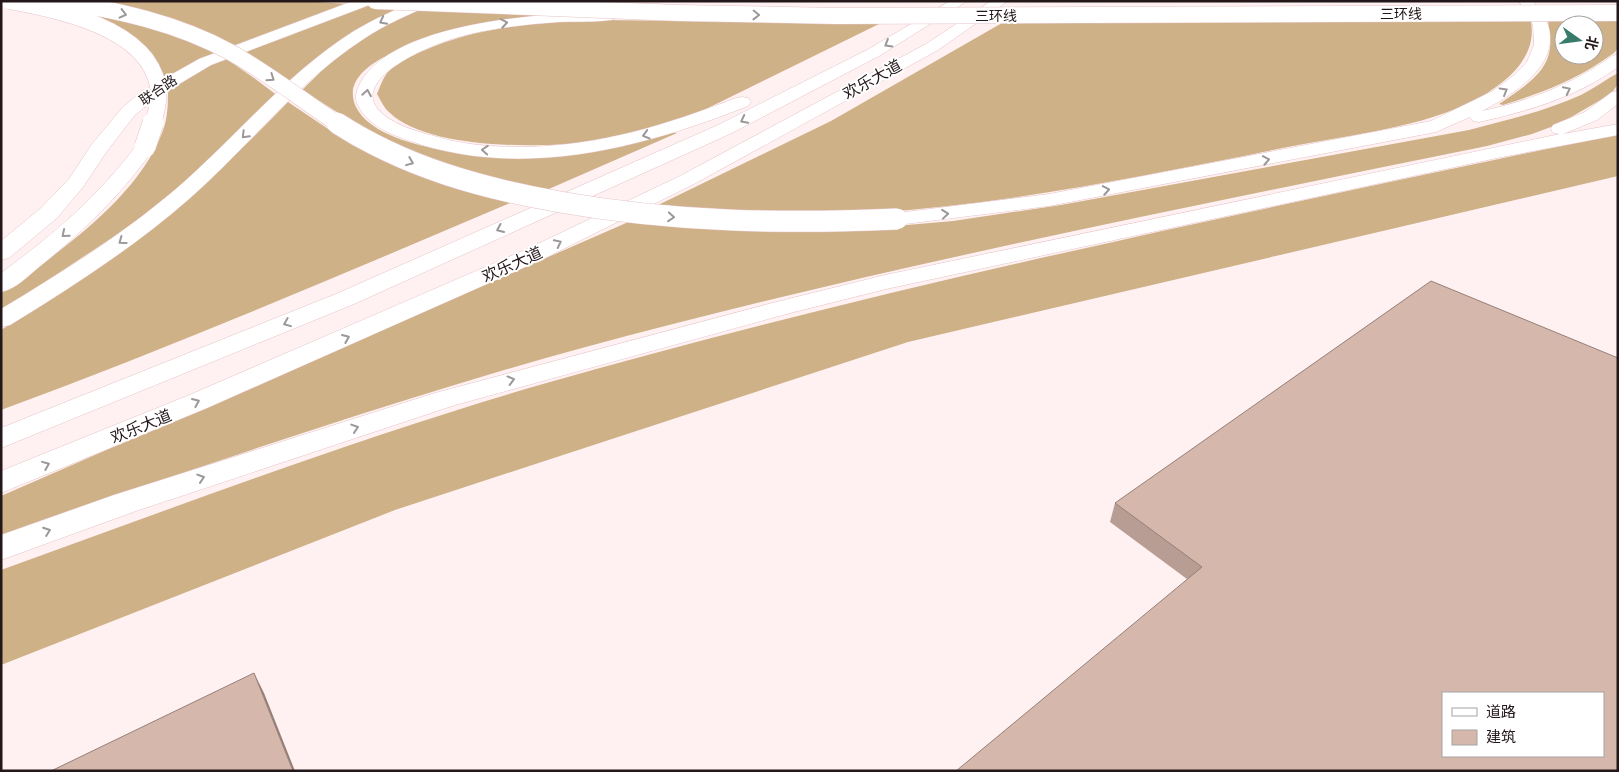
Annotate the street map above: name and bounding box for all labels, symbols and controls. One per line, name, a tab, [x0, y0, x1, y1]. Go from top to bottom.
street label: 三环线	[1380, 5, 1422, 23]
street label: 三环线	[975, 7, 1017, 25]
one-way arrow	[119, 8, 128, 19]
one-way arrow	[752, 10, 760, 20]
one-way arrow	[379, 15, 388, 25]
north arrow	[1554, 15, 1604, 65]
one-way arrow	[500, 19, 509, 29]
text: 北	[1581, 34, 1602, 52]
one-way arrow	[885, 38, 894, 48]
street label: 欢乐大道	[839, 55, 905, 103]
street label: 联合路	[136, 71, 180, 109]
one-way arrow	[265, 73, 274, 81]
one-way arrow	[1561, 86, 1570, 96]
one-way arrow	[1499, 88, 1508, 98]
one-way arrow	[361, 89, 371, 98]
one-way arrow	[740, 114, 749, 124]
one-way arrow	[241, 129, 250, 138]
one-way arrow	[643, 130, 651, 140]
one-way arrow	[481, 144, 489, 155]
one-way arrow	[1261, 155, 1270, 165]
one-way arrow	[405, 156, 414, 166]
one-way arrow	[1102, 186, 1111, 196]
one-way arrow	[942, 209, 950, 220]
one-way arrow	[667, 211, 675, 222]
one-way arrow	[496, 222, 505, 233]
one-way arrow	[62, 229, 71, 238]
one-way arrow	[118, 235, 128, 244]
one-way arrow	[553, 239, 562, 249]
street label: 欢乐大道	[479, 242, 545, 286]
one-way arrow	[283, 316, 292, 327]
one-way arrow	[341, 333, 350, 344]
one-way arrow	[506, 376, 514, 386]
one-way arrow	[191, 398, 200, 409]
street label: 欢乐大道	[108, 405, 174, 447]
one-way arrow	[351, 423, 359, 433]
one-way arrow	[41, 460, 50, 471]
one-way arrow	[196, 474, 204, 484]
one-way arrow	[42, 527, 51, 537]
legend	[1442, 692, 1604, 757]
text: 道路	[1486, 702, 1516, 721]
text: 建筑	[1486, 727, 1516, 746]

